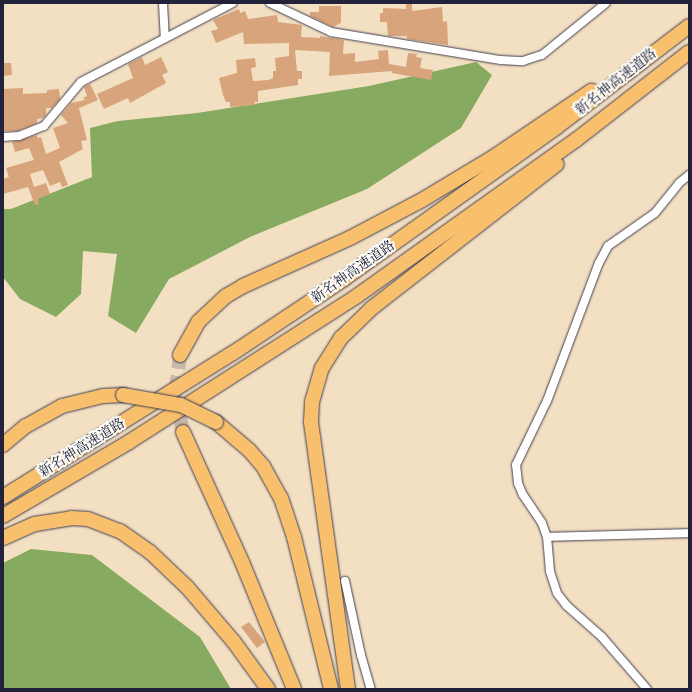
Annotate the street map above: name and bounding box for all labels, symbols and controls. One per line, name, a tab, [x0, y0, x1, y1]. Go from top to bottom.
street label: 新名神高速道路	[572, 45, 660, 119]
street label: 新名神高速道路	[308, 237, 398, 307]
street label: 新名神高速道路	[36, 415, 128, 481]

